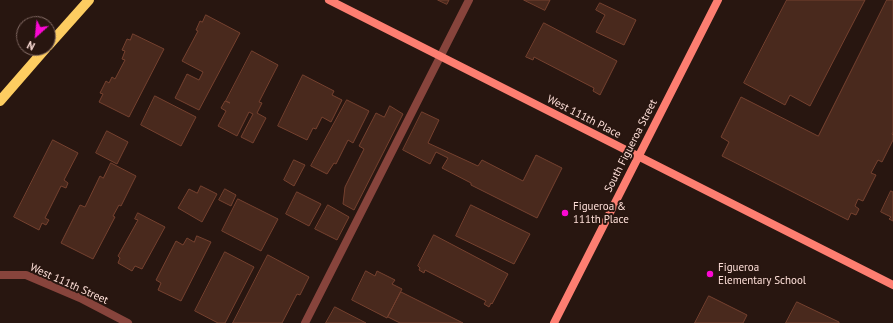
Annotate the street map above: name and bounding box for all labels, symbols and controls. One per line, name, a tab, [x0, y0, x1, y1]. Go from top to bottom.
north arrow	[16, 16, 56, 56]
text: N	[25, 38, 37, 54]
street label: West 111th Place	[545, 93, 623, 141]
street label: South Figueroa Street	[602, 97, 660, 195]
place label: Figueroa & 111th Place	[573, 200, 629, 226]
marker: Figueroa & 111th Place	[560, 208, 570, 218]
street label: West 111th Street	[28, 261, 110, 307]
place label: Figueroa Elementary School	[718, 261, 806, 287]
marker: Figueroa Elementary School	[705, 269, 715, 279]

